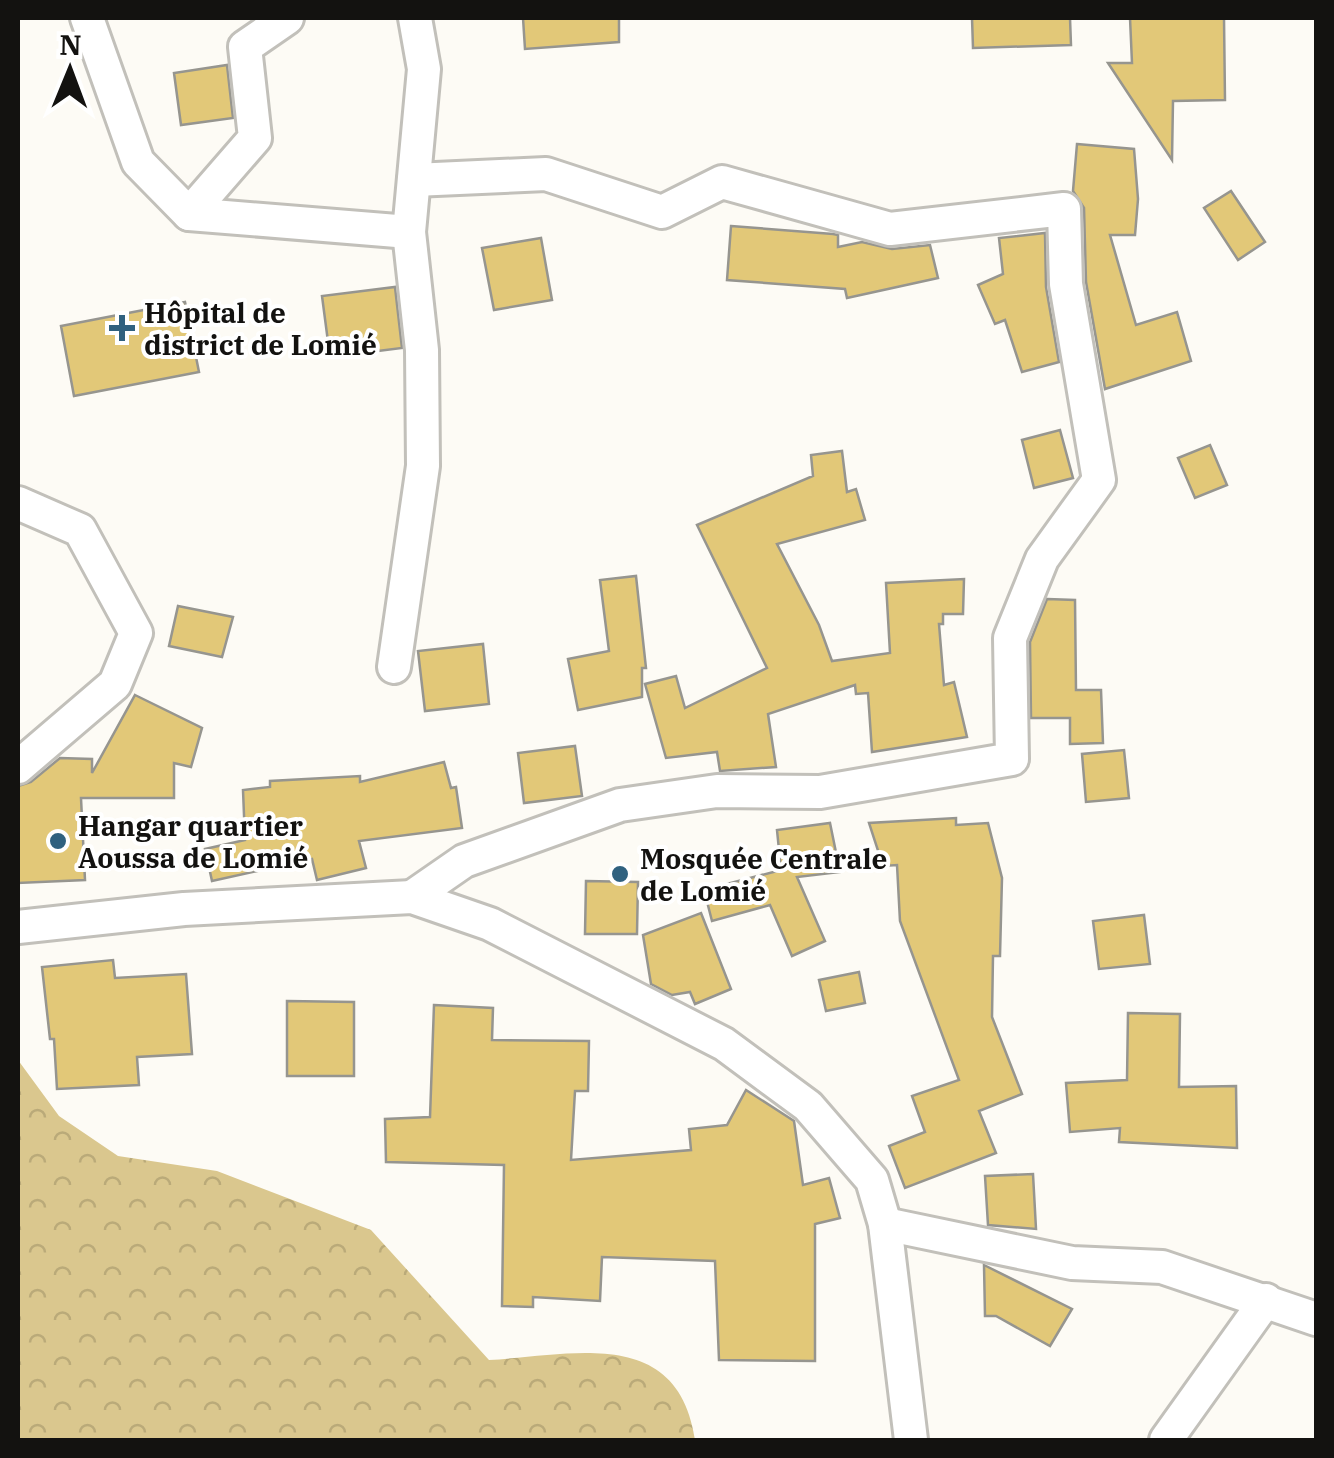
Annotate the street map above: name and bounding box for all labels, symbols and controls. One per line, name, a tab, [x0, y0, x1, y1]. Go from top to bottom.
north arrow	[20, 20, 120, 120]
text: N	[59, 26, 82, 63]
place label: Hôpital de district de Lomié	[144, 294, 377, 363]
marker: Hôpital de district de Lomié	[109, 315, 135, 341]
place label: Hangar quartier Aoussa de Lomié	[78, 807, 308, 876]
marker: Hangar quartier Aoussa de Lomié	[47, 830, 69, 852]
place label: Mosquée Centrale de Lomié	[640, 840, 887, 909]
marker: Mosquée Centrale de Lomié	[609, 863, 631, 885]

